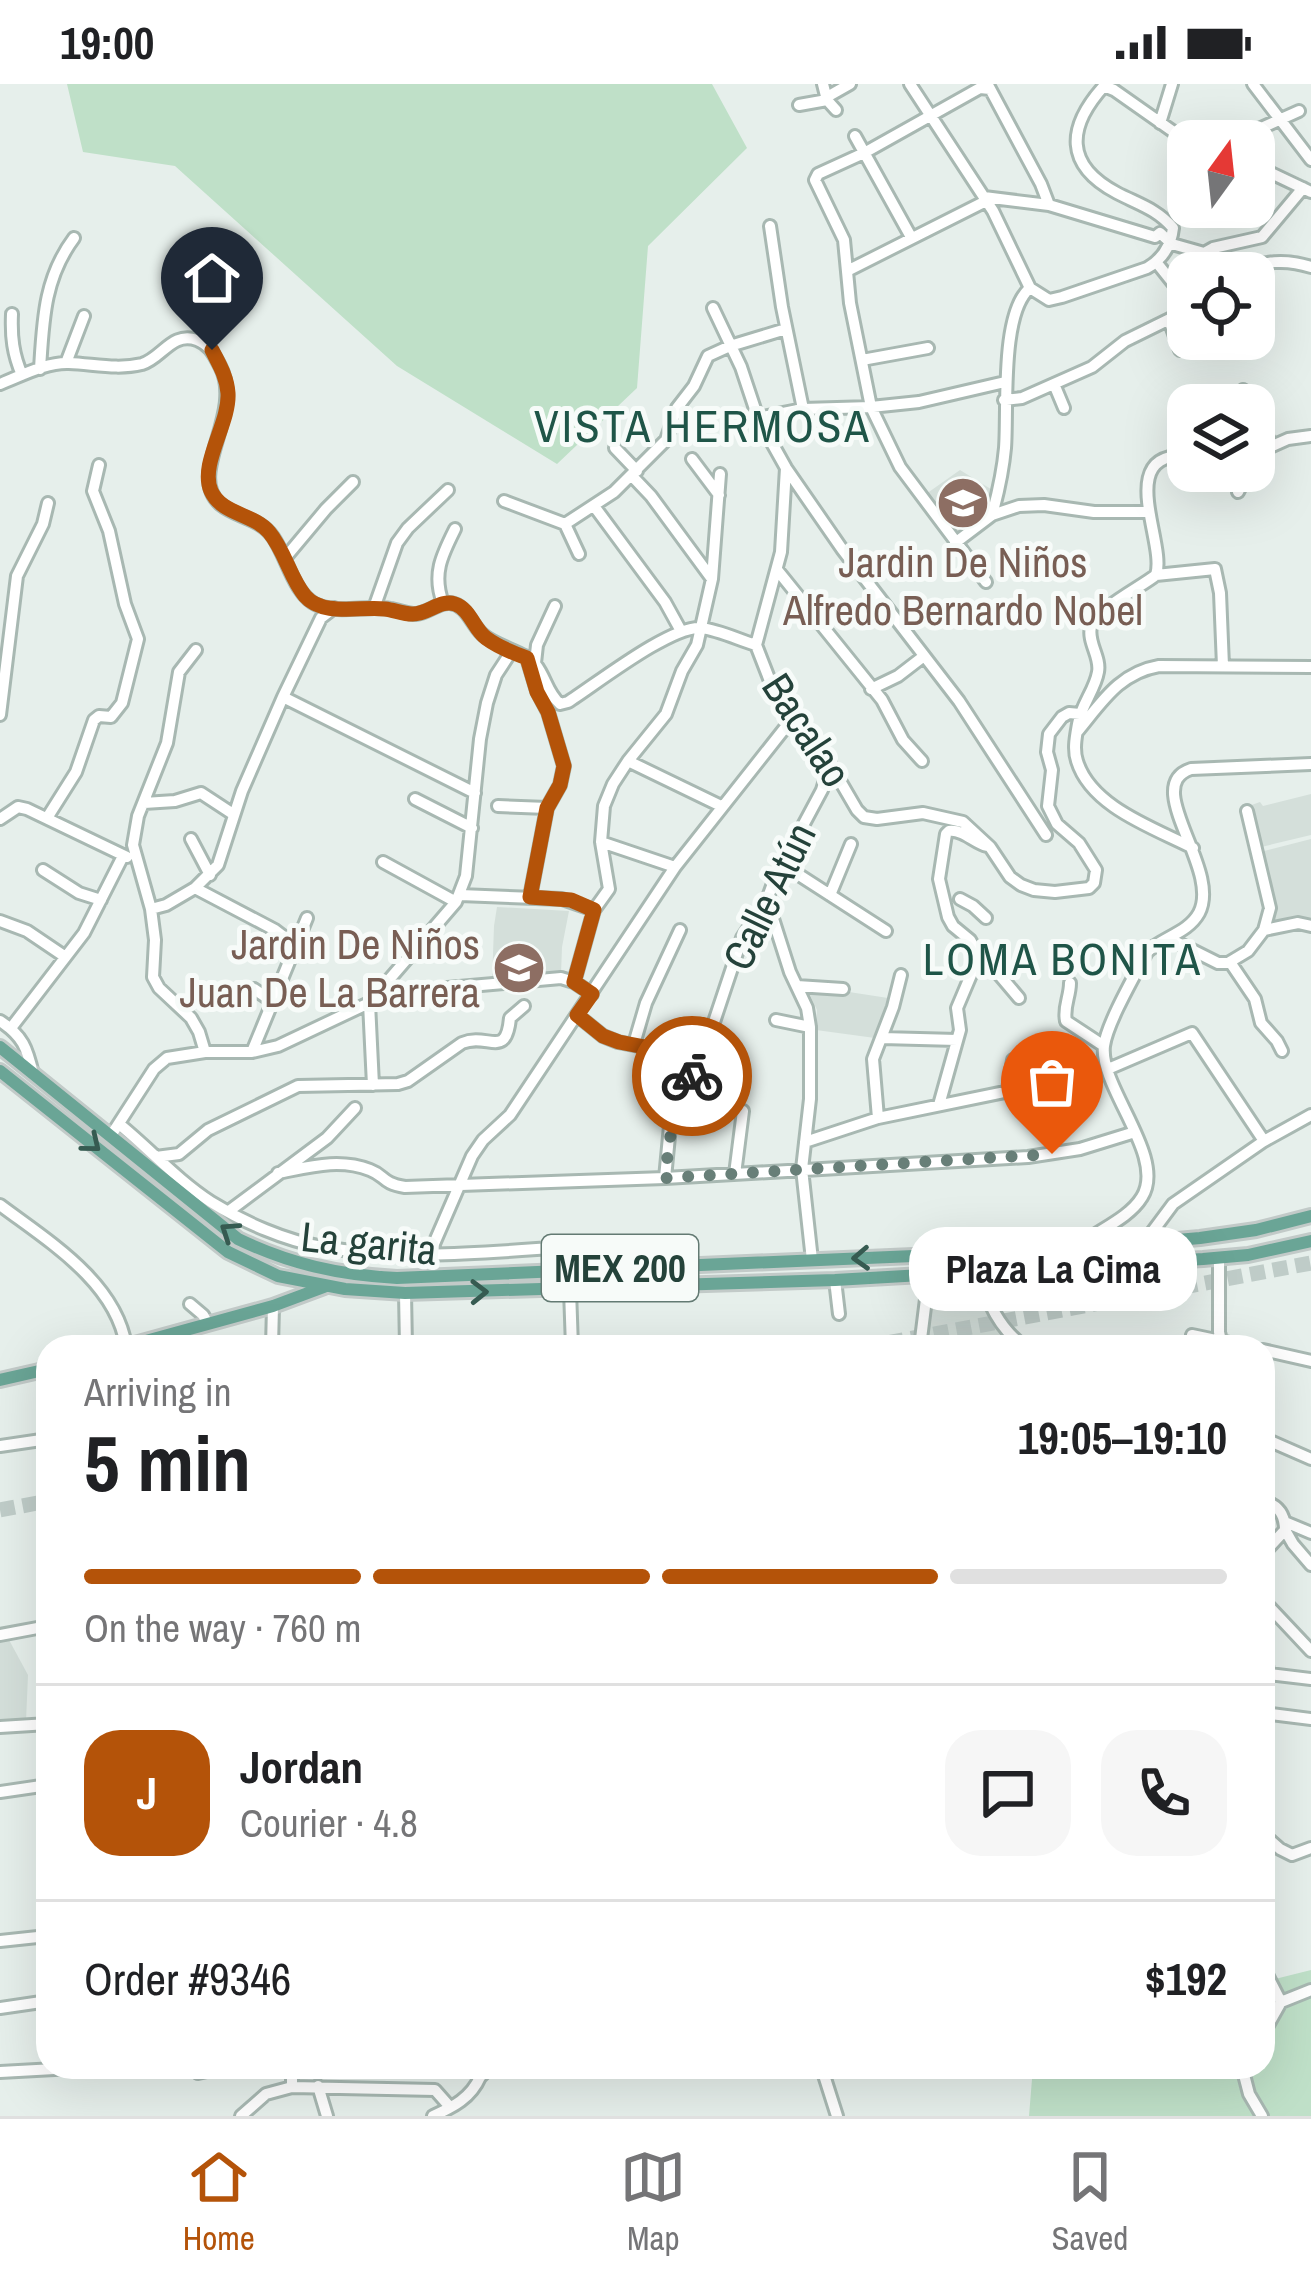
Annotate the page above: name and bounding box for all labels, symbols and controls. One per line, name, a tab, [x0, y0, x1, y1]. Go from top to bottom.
text: 19:00	[60, 12, 154, 73]
north arrow	[1167, 120, 1275, 228]
map controls	[1167, 120, 1275, 492]
pin	[161, 227, 263, 350]
icon: home	[179, 245, 245, 311]
button: locate	[1167, 252, 1275, 360]
button: layers	[1167, 384, 1275, 492]
district label: VISTA HERMOSA	[534, 395, 872, 456]
school or university icon: Jardin De Niños Alfredo Bernardo Nobel	[935, 475, 991, 531]
place label: Jardin De Niños Alfredo Bernardo Nobel	[782, 534, 1143, 638]
street label: Bacalao	[750, 663, 864, 797]
street label: Calle Atún	[709, 813, 829, 979]
place label: Jardin De Niños Juan De La Barrera	[179, 916, 480, 1020]
district label: LOMA BONITA	[923, 928, 1203, 989]
school or university icon: Jardin De Niños Juan De La Barrera	[491, 940, 547, 996]
courier	[632, 1016, 752, 1136]
pin	[1001, 1031, 1103, 1154]
icon: bike	[659, 1043, 725, 1109]
icon: bag	[1019, 1049, 1085, 1115]
one-way arrow	[78, 1130, 100, 1151]
street label: La garita	[298, 1208, 440, 1278]
one-way arrow	[220, 1224, 242, 1246]
callout: Plaza La Cima	[908, 1226, 1196, 1310]
road number: MEX 200	[542, 1235, 698, 1301]
text: Plaza La Cima	[945, 1243, 1161, 1295]
one-way arrow	[851, 1245, 870, 1271]
one-way arrow	[470, 1279, 489, 1305]
text: Arriving in	[84, 1366, 232, 1418]
text: 19:05–19:10	[1018, 1407, 1227, 1468]
text: 5 min	[84, 1410, 251, 1515]
text: On the way · 760 m	[84, 1602, 361, 1654]
button: chat	[945, 1730, 1071, 1856]
button: phone	[1101, 1730, 1227, 1856]
text: Jordan	[240, 1736, 363, 1797]
text: J	[137, 1762, 157, 1823]
text: Courier · 4.8	[240, 1797, 418, 1849]
text: Order #9346	[84, 1948, 291, 2009]
text: $192	[1145, 1948, 1227, 2009]
tab: Home	[183, 2144, 255, 2260]
tab: Map	[620, 2144, 686, 2260]
tab: Saved	[1052, 2144, 1128, 2260]

